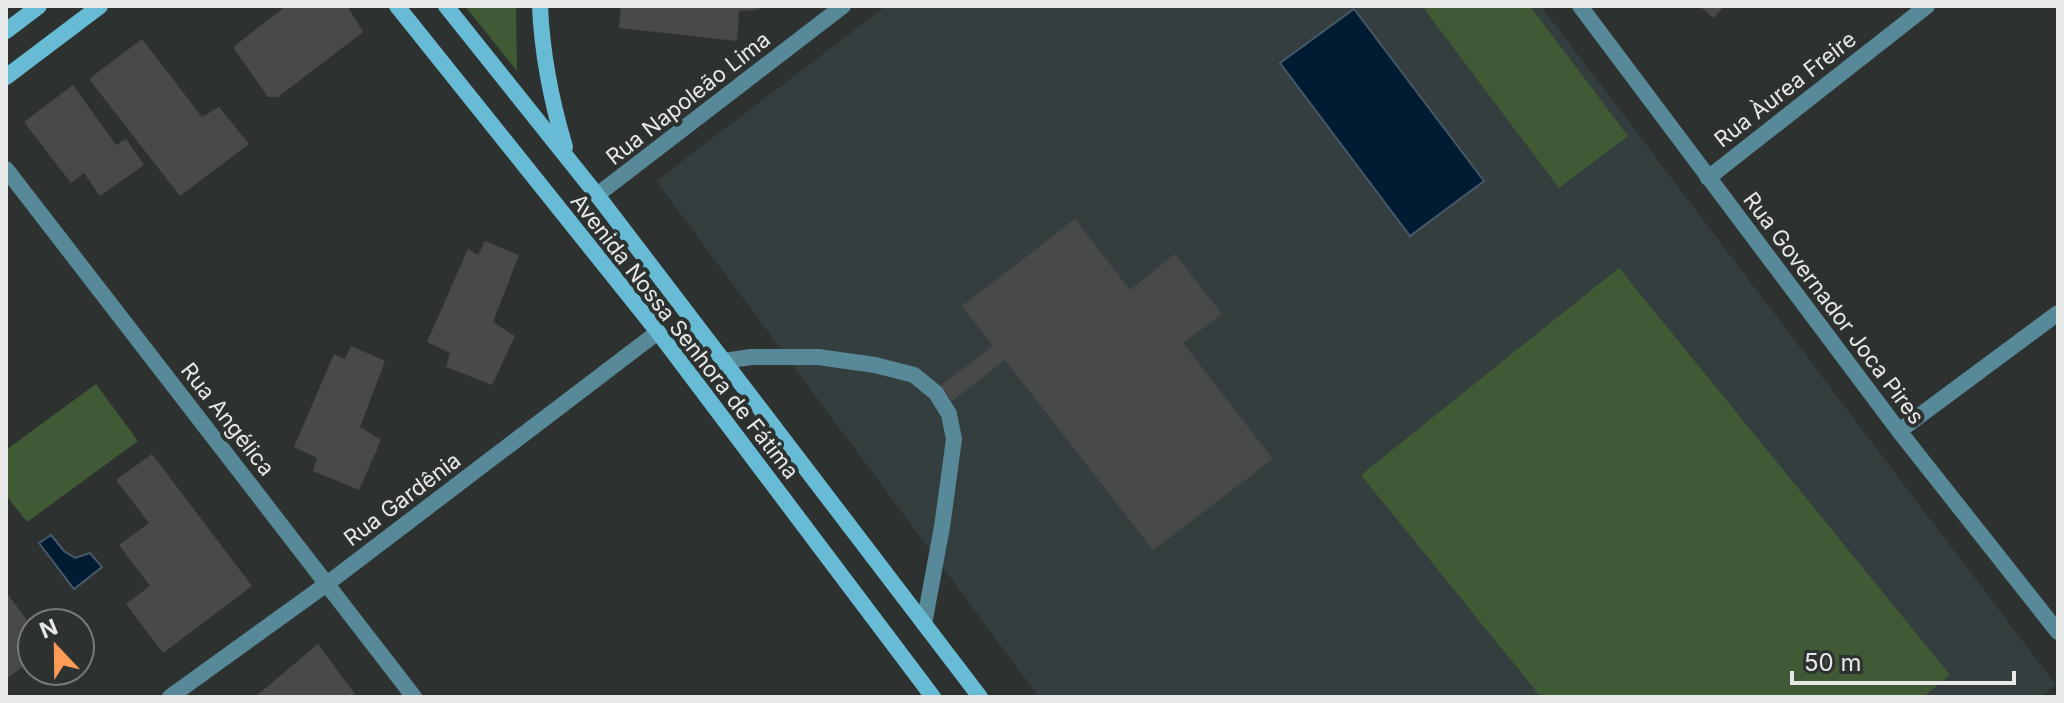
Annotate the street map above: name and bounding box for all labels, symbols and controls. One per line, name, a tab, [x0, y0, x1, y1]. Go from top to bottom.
street label: Rua Napoleão Lima	[601, 26, 775, 170]
street label: Rua Àurea Freire	[1709, 26, 1861, 152]
street label: Rua Governador Joca Pires	[1738, 187, 1930, 429]
street label: Avenida Nossa Senhora de Fátima	[566, 188, 804, 484]
street label: Rua Angélica	[176, 357, 280, 481]
street label: Rua Gardênia	[339, 447, 465, 551]
north arrow	[16, 607, 96, 687]
text: N	[36, 613, 61, 644]
scale bar	[1792, 635, 2014, 685]
text: 50 m	[1804, 648, 1862, 677]

